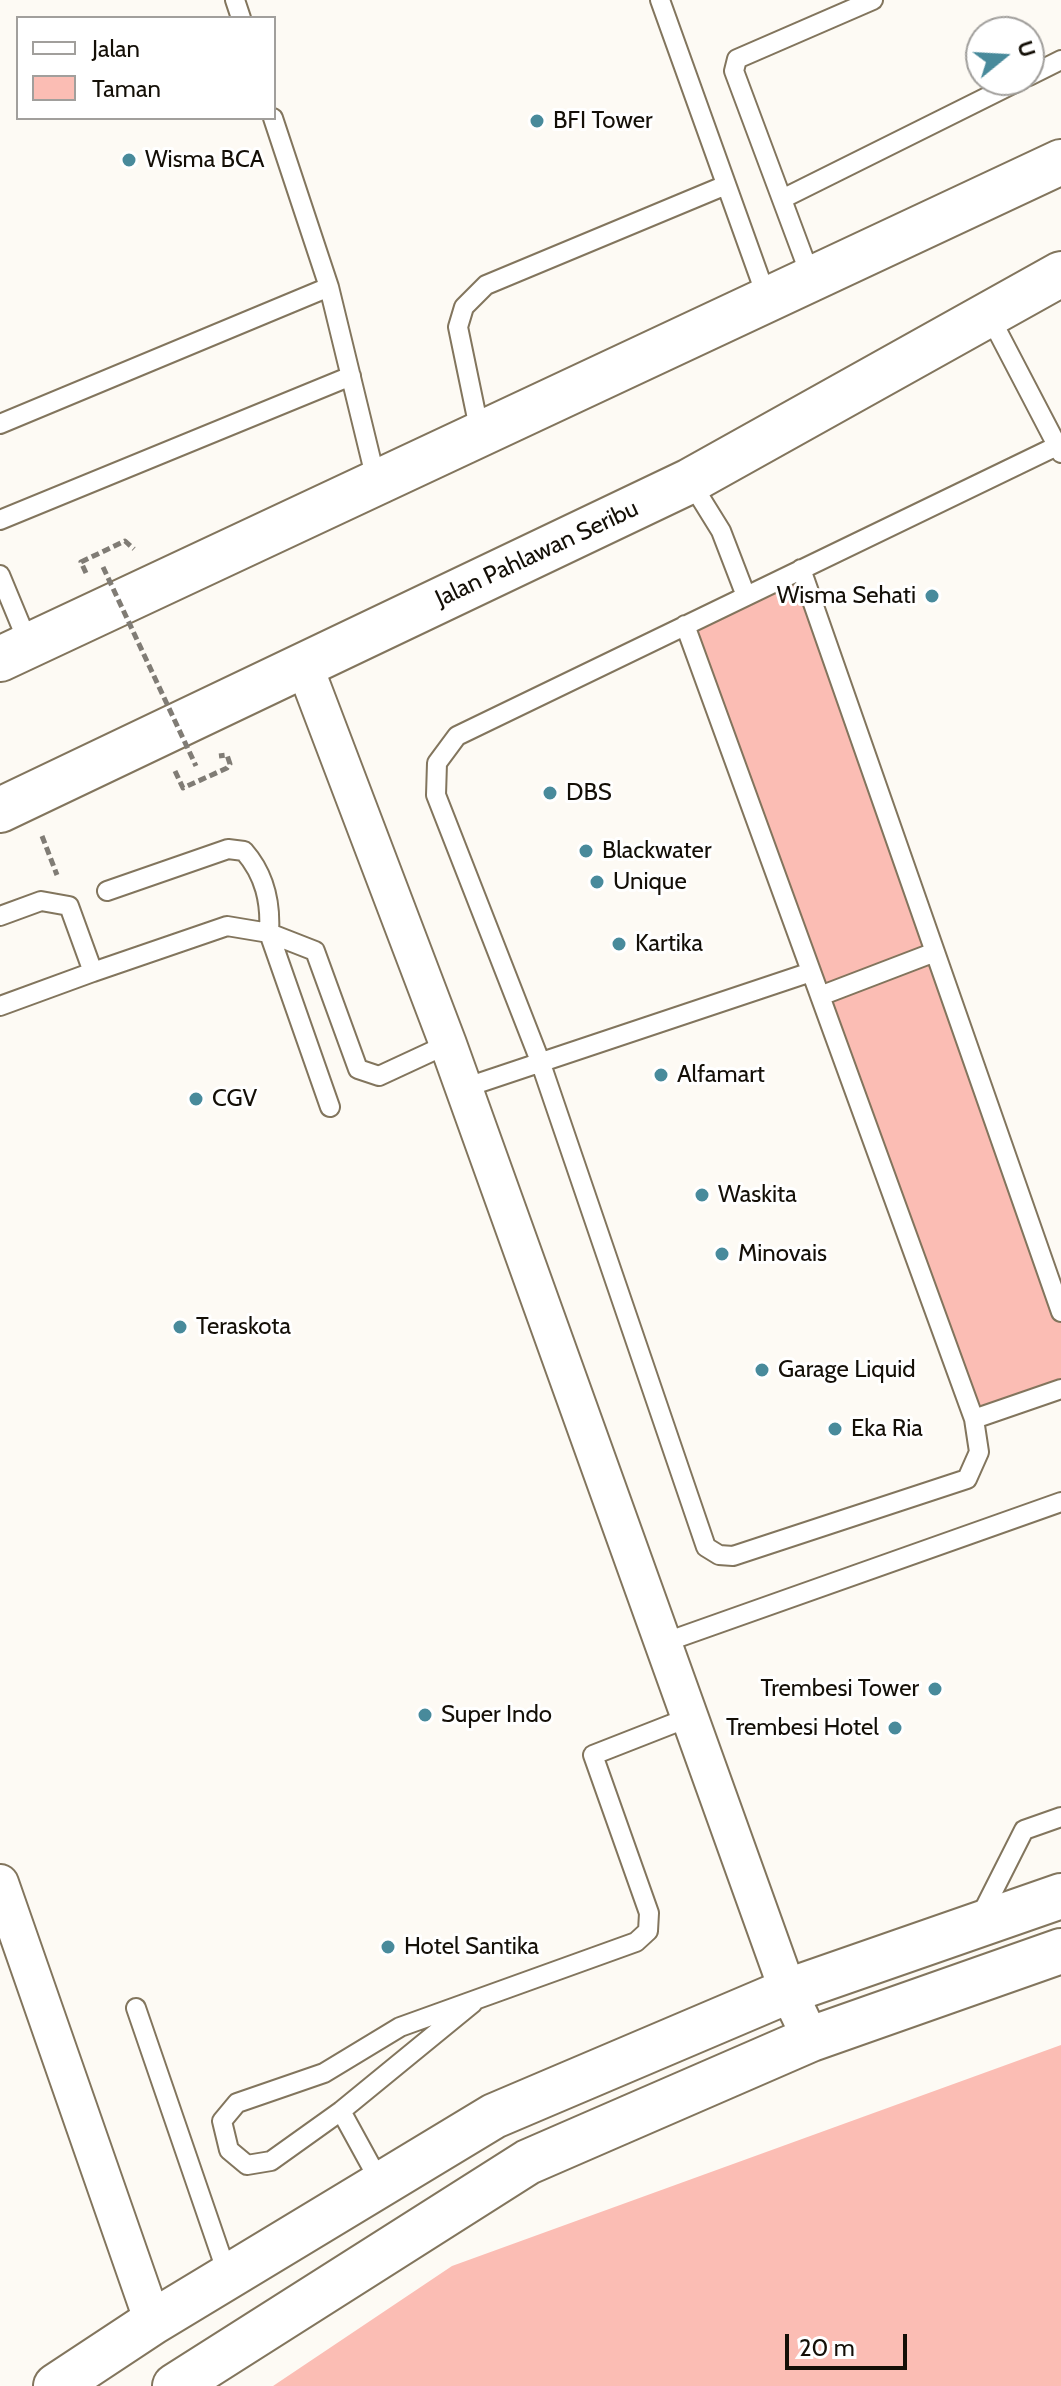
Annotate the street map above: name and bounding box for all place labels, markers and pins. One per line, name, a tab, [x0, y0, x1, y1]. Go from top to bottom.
place label: BFI Tower	[553, 107, 653, 135]
marker: BFI Tower	[528, 112, 546, 130]
place label: Wisma BCA	[145, 146, 264, 174]
marker: Wisma BCA	[120, 151, 138, 169]
place label: Wisma Sehati	[777, 582, 916, 610]
marker: Wisma Sehati	[923, 587, 941, 605]
place label: DBS	[566, 779, 612, 807]
marker: DBS	[541, 784, 559, 802]
place label: Blackwater	[602, 837, 711, 865]
marker: Blackwater	[577, 842, 595, 860]
place label: Unique	[613, 868, 687, 896]
marker: Unique	[588, 873, 606, 891]
place label: Kartika	[635, 930, 703, 958]
marker: Kartika	[610, 935, 628, 953]
place label: Alfamart	[677, 1061, 765, 1089]
marker: Alfamart	[652, 1066, 670, 1084]
place label: CGV	[212, 1085, 257, 1113]
marker: CGV	[187, 1090, 205, 1108]
place label: Waskita	[718, 1181, 797, 1209]
marker: Waskita	[693, 1186, 711, 1204]
place label: Minovais	[738, 1240, 827, 1268]
marker: Minovais	[713, 1245, 731, 1263]
place label: Teraskota	[196, 1313, 291, 1341]
marker: Teraskota	[171, 1318, 189, 1336]
place label: Garage Liquid	[778, 1356, 916, 1384]
marker: Garage Liquid	[753, 1361, 771, 1379]
place label: Eka Ria	[851, 1415, 923, 1443]
marker: Eka Ria	[826, 1420, 844, 1438]
place label: Trembesi Tower	[761, 1675, 919, 1703]
marker: Trembesi Tower	[926, 1680, 944, 1698]
place label: Super Indo	[441, 1701, 552, 1729]
marker: Super Indo	[416, 1706, 434, 1724]
place label: Trembesi Hotel	[726, 1714, 879, 1742]
marker: Trembesi Hotel	[886, 1719, 904, 1737]
place label: Hotel Santika	[404, 1933, 539, 1961]
marker: Hotel Santika	[379, 1938, 397, 1956]

